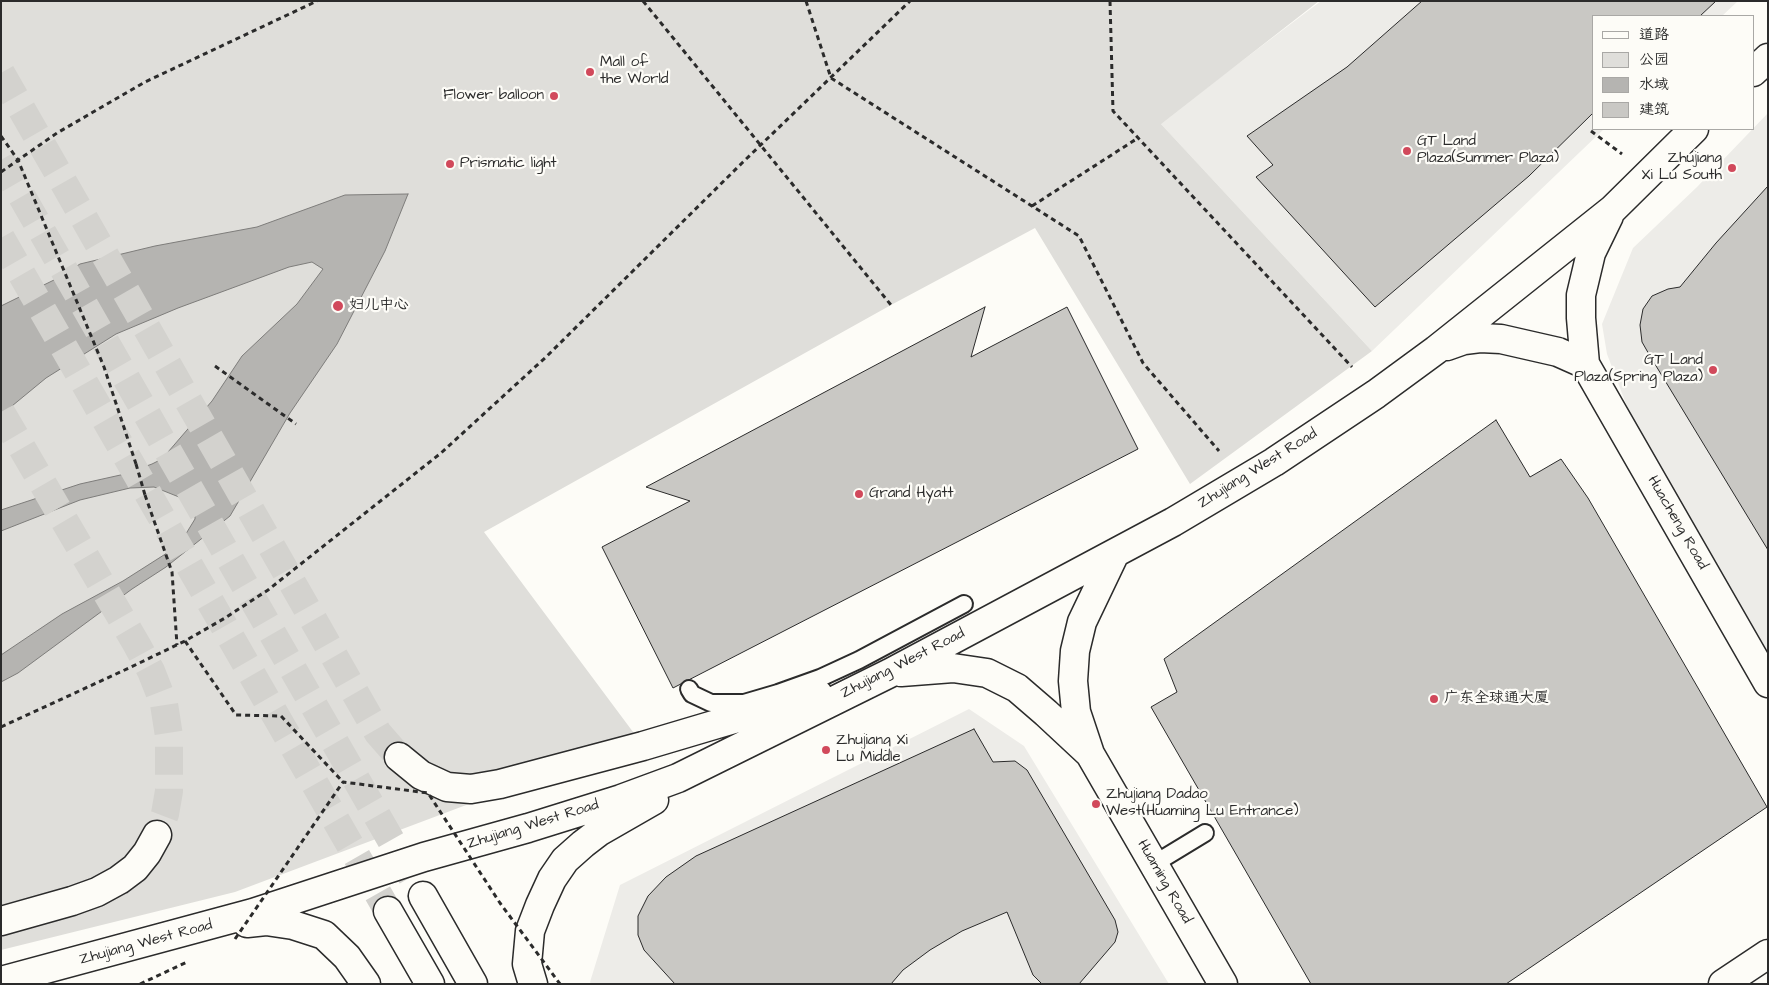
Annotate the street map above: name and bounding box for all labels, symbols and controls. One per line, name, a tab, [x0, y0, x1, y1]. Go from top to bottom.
legend	[1592, 15, 1754, 130]
text: 道路	[1639, 24, 1669, 45]
text: 公园	[1639, 49, 1669, 70]
place label: Mall of the World	[600, 54, 668, 89]
marker: Mall of the World	[584, 66, 596, 78]
text: 水域	[1639, 74, 1669, 95]
place label: Flower balloon	[443, 87, 544, 105]
marker: Flower balloon	[548, 90, 560, 102]
text: 建筑	[1639, 99, 1669, 120]
place label: GT Land Plaza(Summer Plaza)	[1417, 133, 1559, 168]
marker: GT Land Plaza(Summer Plaza)	[1401, 145, 1413, 157]
place label: Zhujiang Xi Lu South	[1642, 150, 1722, 185]
place label: Prismatic light	[460, 155, 557, 173]
marker: Prismatic light	[444, 158, 456, 170]
marker: Zhujiang Xi Lu South	[1726, 162, 1738, 174]
place label: 妇儿中心	[349, 297, 409, 315]
marker: 妇儿中心	[331, 299, 345, 313]
place label: GT Land Plaza(Spring Plaza)	[1574, 352, 1703, 387]
marker: GT Land Plaza(Spring Plaza)	[1707, 364, 1719, 376]
street label: Zhujiang West Road	[1195, 425, 1321, 513]
street label: Huacheng Road	[1643, 473, 1711, 573]
place label: Grand Hyatt	[869, 485, 954, 503]
marker: Grand Hyatt	[853, 488, 865, 500]
street label: Zhujiang West Road	[838, 625, 968, 703]
place label: 广东全球通大厦	[1444, 690, 1549, 708]
marker: 广东全球通大厦	[1428, 693, 1440, 705]
place label: Zhujiang Xi Lu Middle	[836, 732, 908, 767]
marker: Zhujiang Xi Lu Middle	[820, 744, 832, 756]
place label: Zhujiang Dadao West(Huaming Lu Entrance)	[1106, 786, 1299, 821]
street label: Zhujiang West Road	[465, 796, 601, 854]
marker: Zhujiang Dadao West(Huaming Lu Entrance)	[1090, 798, 1102, 810]
street label: Huaming Road	[1133, 837, 1195, 927]
street label: Zhujiang West Road	[78, 917, 214, 969]

